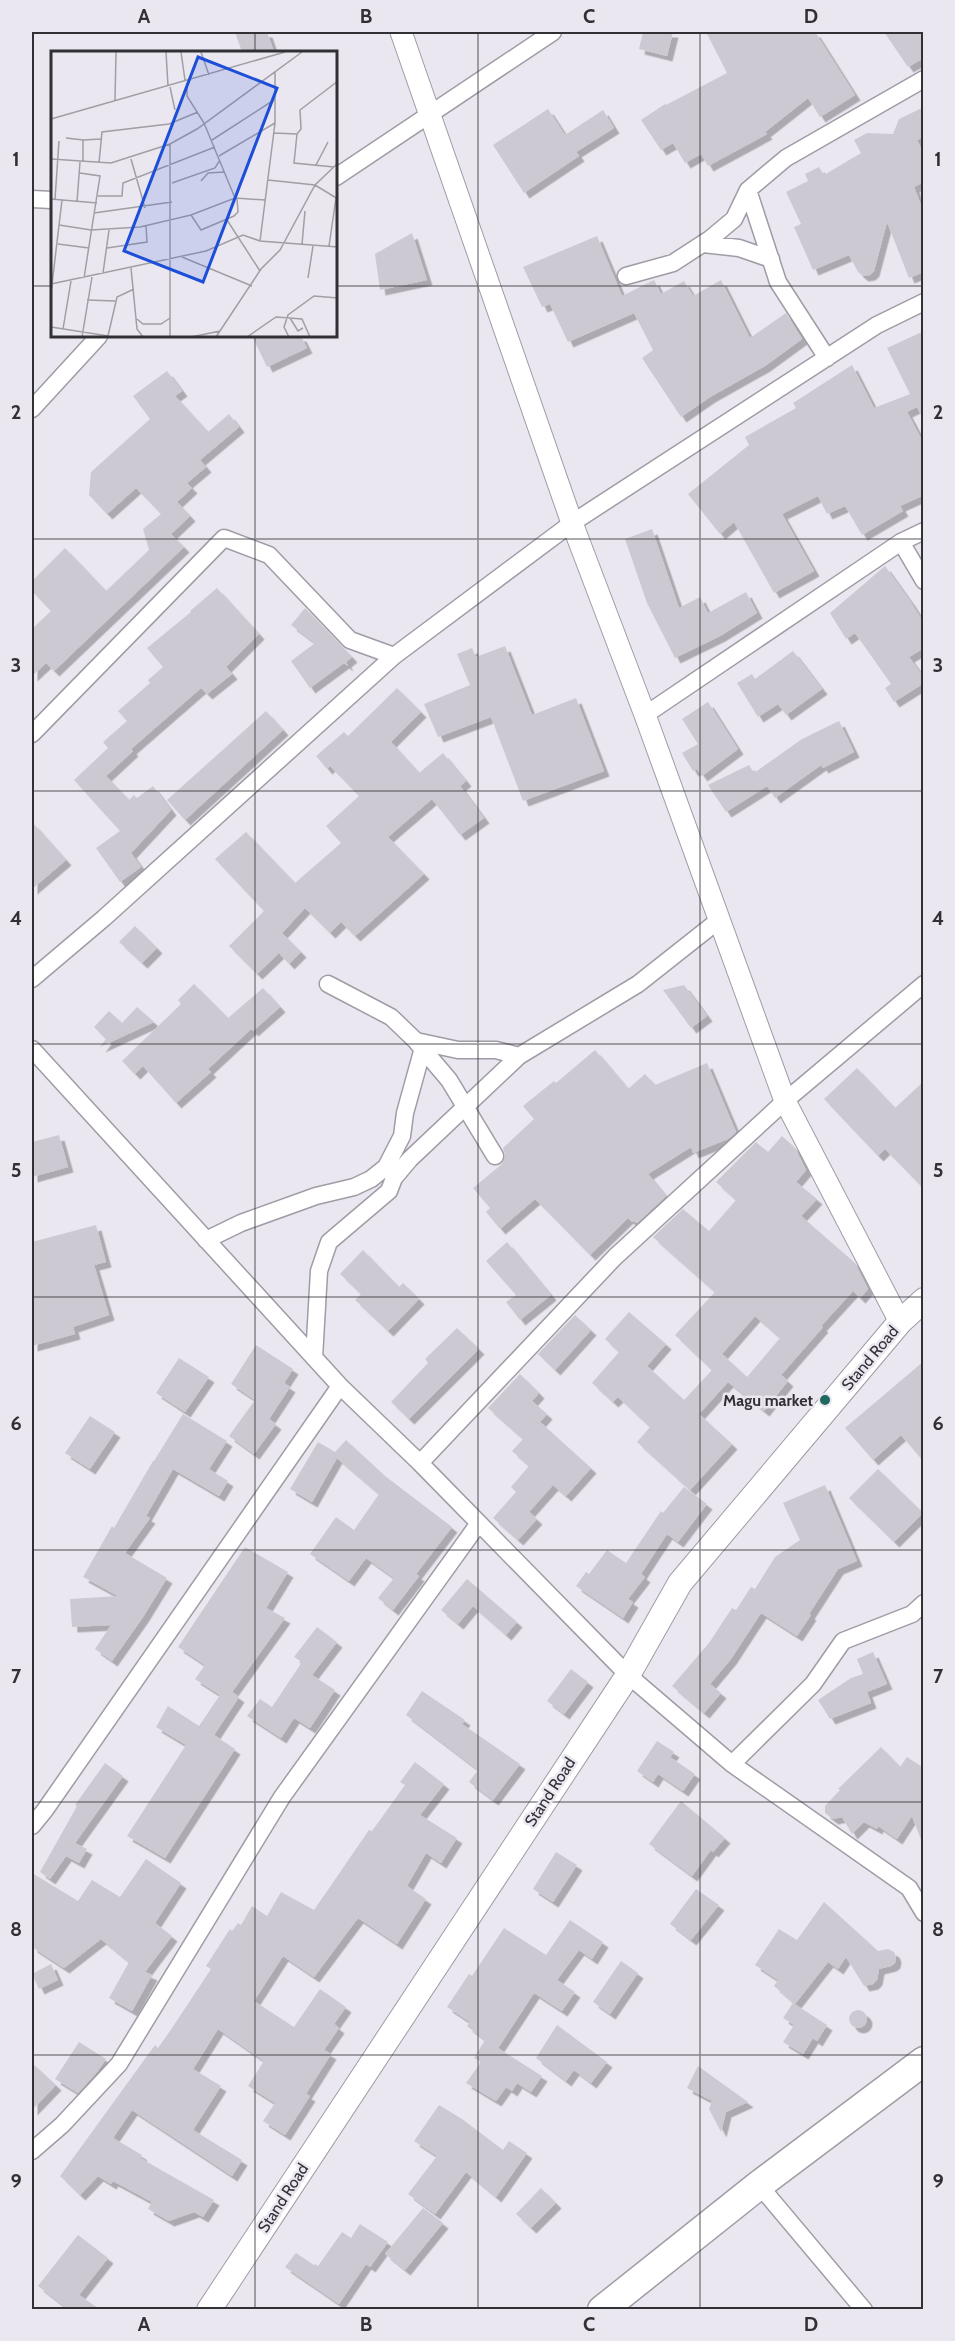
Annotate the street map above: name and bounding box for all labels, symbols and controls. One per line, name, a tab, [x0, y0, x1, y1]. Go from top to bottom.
text: A	[138, 4, 151, 28]
text: B	[360, 4, 372, 28]
text: C	[583, 4, 595, 28]
text: D	[804, 4, 818, 28]
inset map	[51, 51, 338, 338]
text: 1	[12, 147, 20, 171]
text: 1	[934, 147, 942, 171]
text: 2	[11, 400, 21, 424]
text: 2	[933, 400, 943, 424]
text: 3	[11, 653, 21, 677]
text: 3	[933, 653, 943, 677]
text: 4	[10, 906, 22, 930]
text: 4	[932, 906, 944, 930]
text: 5	[11, 1158, 21, 1182]
text: 5	[933, 1158, 943, 1182]
street label: Stand Road	[838, 1322, 902, 1394]
place label: Magu market	[723, 1391, 813, 1410]
marker: Magu market	[818, 1393, 832, 1407]
text: 6	[10, 1411, 22, 1435]
text: 6	[932, 1411, 944, 1435]
text: 7	[11, 1664, 22, 1688]
text: 7	[933, 1664, 944, 1688]
street label: Stand Road	[521, 1754, 579, 1830]
text: 8	[10, 1917, 22, 1941]
text: 8	[932, 1917, 944, 1941]
street label: Stand Road	[254, 2160, 312, 2236]
text: 9	[10, 2169, 22, 2193]
text: 9	[932, 2169, 944, 2193]
text: A	[138, 2312, 151, 2336]
text: B	[360, 2312, 372, 2336]
text: C	[583, 2312, 595, 2336]
text: D	[804, 2312, 818, 2336]

